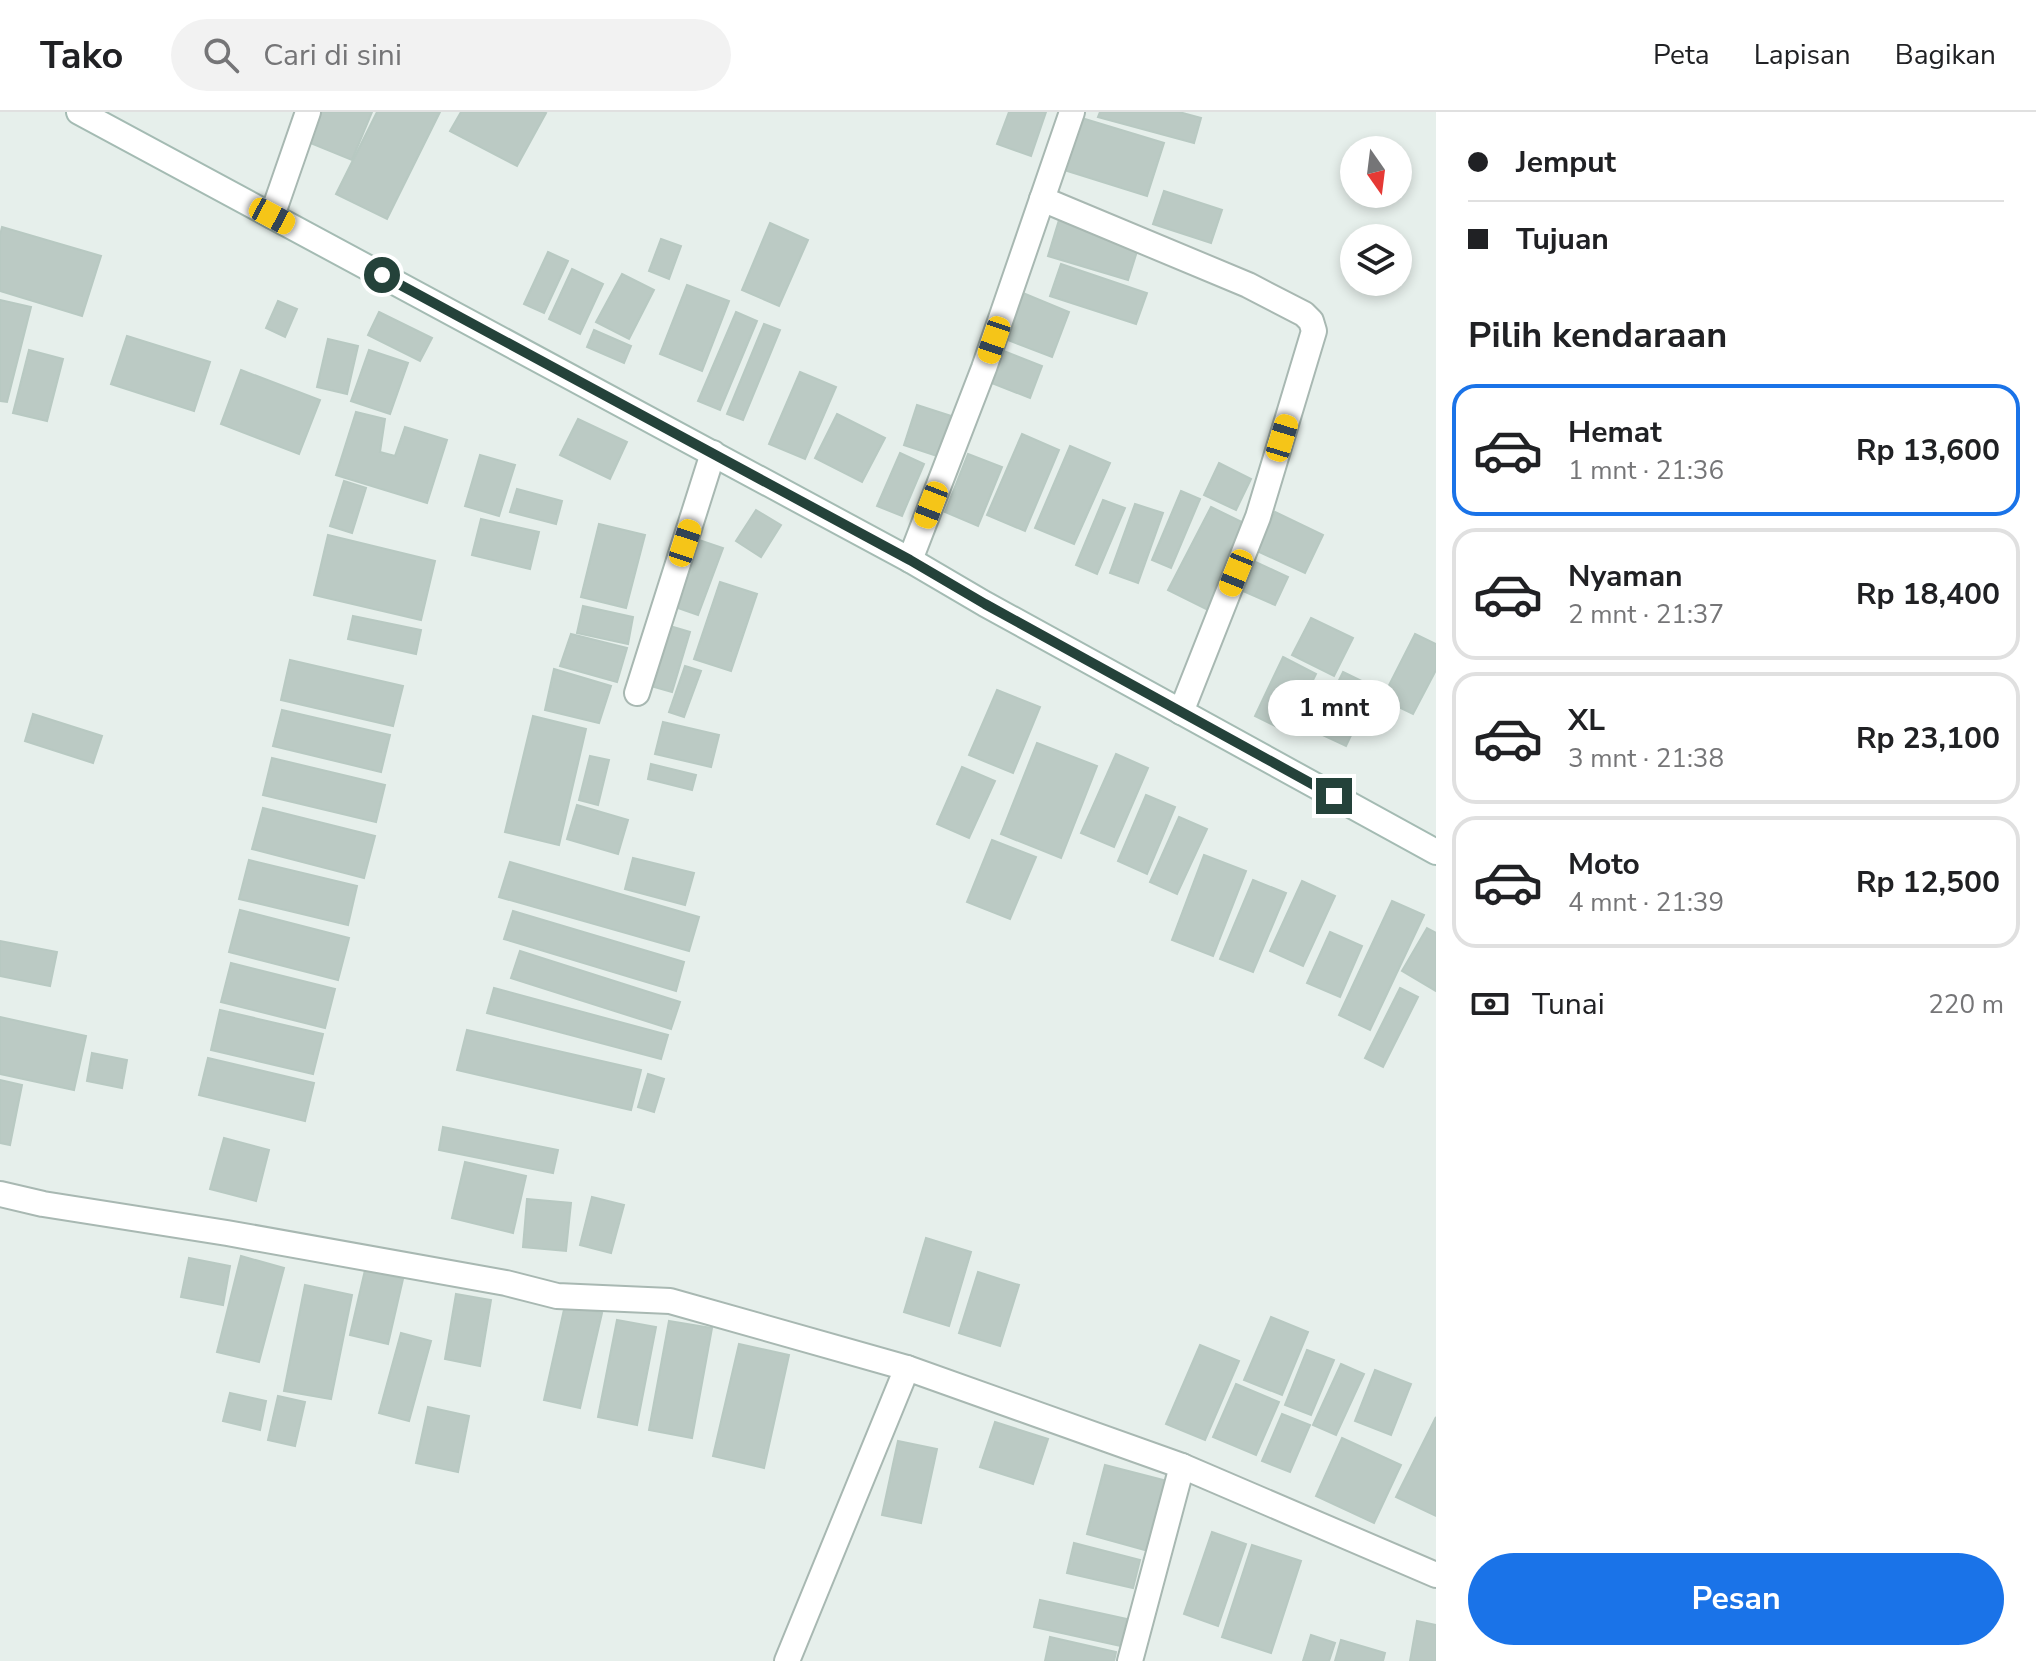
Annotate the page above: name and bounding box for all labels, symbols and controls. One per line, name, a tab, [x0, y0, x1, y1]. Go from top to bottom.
search box	[171, 19, 731, 91]
text: Tako	[40, 30, 123, 81]
icon: search	[199, 33, 243, 77]
text: Cari di sini	[263, 35, 402, 76]
text: Peta	[1653, 36, 1710, 74]
text: Lapisan	[1754, 36, 1851, 74]
text: Bagikan	[1895, 36, 1996, 74]
north arrow	[1340, 136, 1412, 208]
map controls	[1340, 136, 1412, 296]
text: Jemput	[1516, 142, 1616, 183]
car	[245, 194, 299, 238]
text: Tujuan	[1516, 219, 1609, 260]
button: layers	[1340, 224, 1412, 296]
route start	[364, 257, 400, 293]
text: Pilih kendaraan	[1468, 311, 1727, 360]
car	[975, 313, 1013, 367]
car	[1264, 412, 1300, 464]
text: Hemat	[1568, 412, 1662, 453]
icon: car	[1472, 414, 1544, 486]
text: Rp 13,600	[1856, 430, 2000, 471]
text: 1 mnt · 21:36	[1568, 453, 1724, 488]
car	[911, 478, 951, 532]
car	[666, 516, 704, 570]
car	[1216, 546, 1256, 600]
text: Nyaman	[1568, 556, 1683, 597]
icon: car	[1472, 558, 1544, 630]
text: Rp 18,400	[1856, 574, 2000, 615]
text: 2 mnt · 21:37	[1568, 597, 1724, 632]
callout: 1 mnt	[1268, 680, 1400, 736]
text: 1 mnt	[1299, 690, 1369, 725]
text: XL	[1568, 700, 1605, 741]
icon: car	[1472, 702, 1544, 774]
text: Rp 23,100	[1856, 718, 2000, 759]
text: 3 mnt · 21:38	[1568, 741, 1724, 776]
route end	[1316, 778, 1352, 814]
text: Moto	[1568, 844, 1640, 885]
icon: car	[1472, 846, 1544, 918]
text: Rp 12,500	[1856, 862, 2000, 903]
text: 4 mnt · 21:39	[1568, 885, 1724, 920]
icon: cash	[1468, 982, 1512, 1026]
text: Tunai	[1532, 984, 1605, 1025]
text: 220 m	[1928, 987, 2004, 1022]
button: Pesan	[1468, 1553, 2004, 1645]

